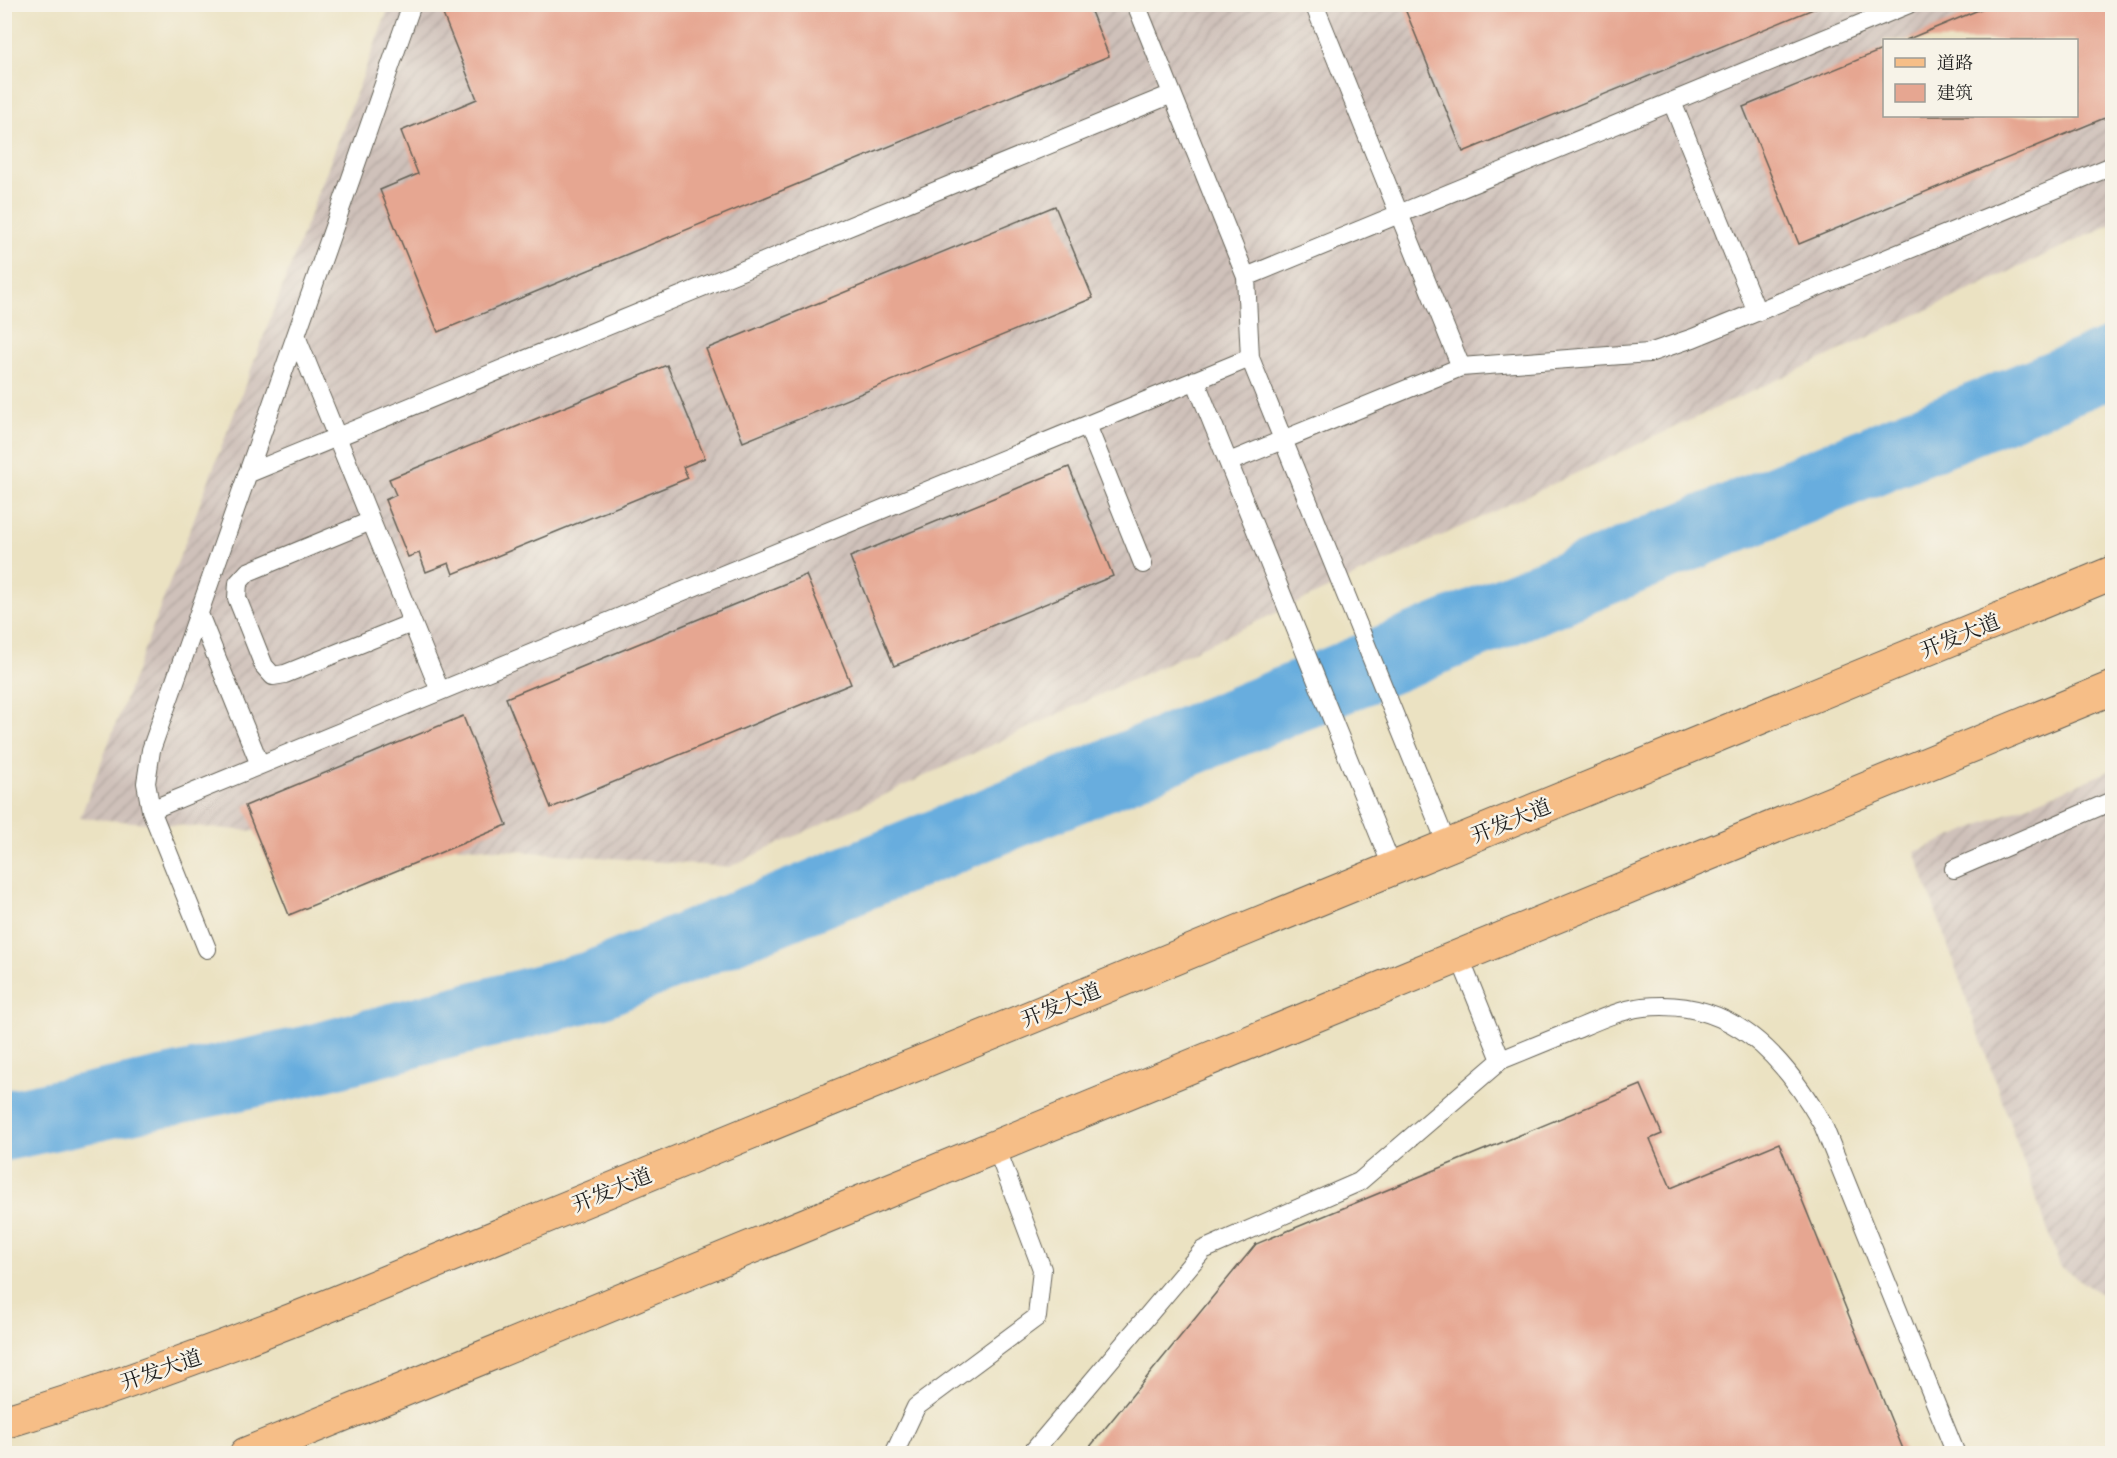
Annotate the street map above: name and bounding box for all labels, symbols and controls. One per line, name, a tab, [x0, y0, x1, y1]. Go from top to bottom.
legend	[1883, 39, 2078, 117]
text: 道路	[1937, 51, 1973, 75]
text: 建筑	[1937, 81, 1973, 105]
street label: 开发大道	[1916, 607, 2004, 665]
street label: 开发大道	[1467, 792, 1555, 850]
street label: 开发大道	[1017, 976, 1105, 1034]
street label: 开发大道	[568, 1161, 656, 1219]
street label: 开发大道	[117, 1343, 205, 1397]

